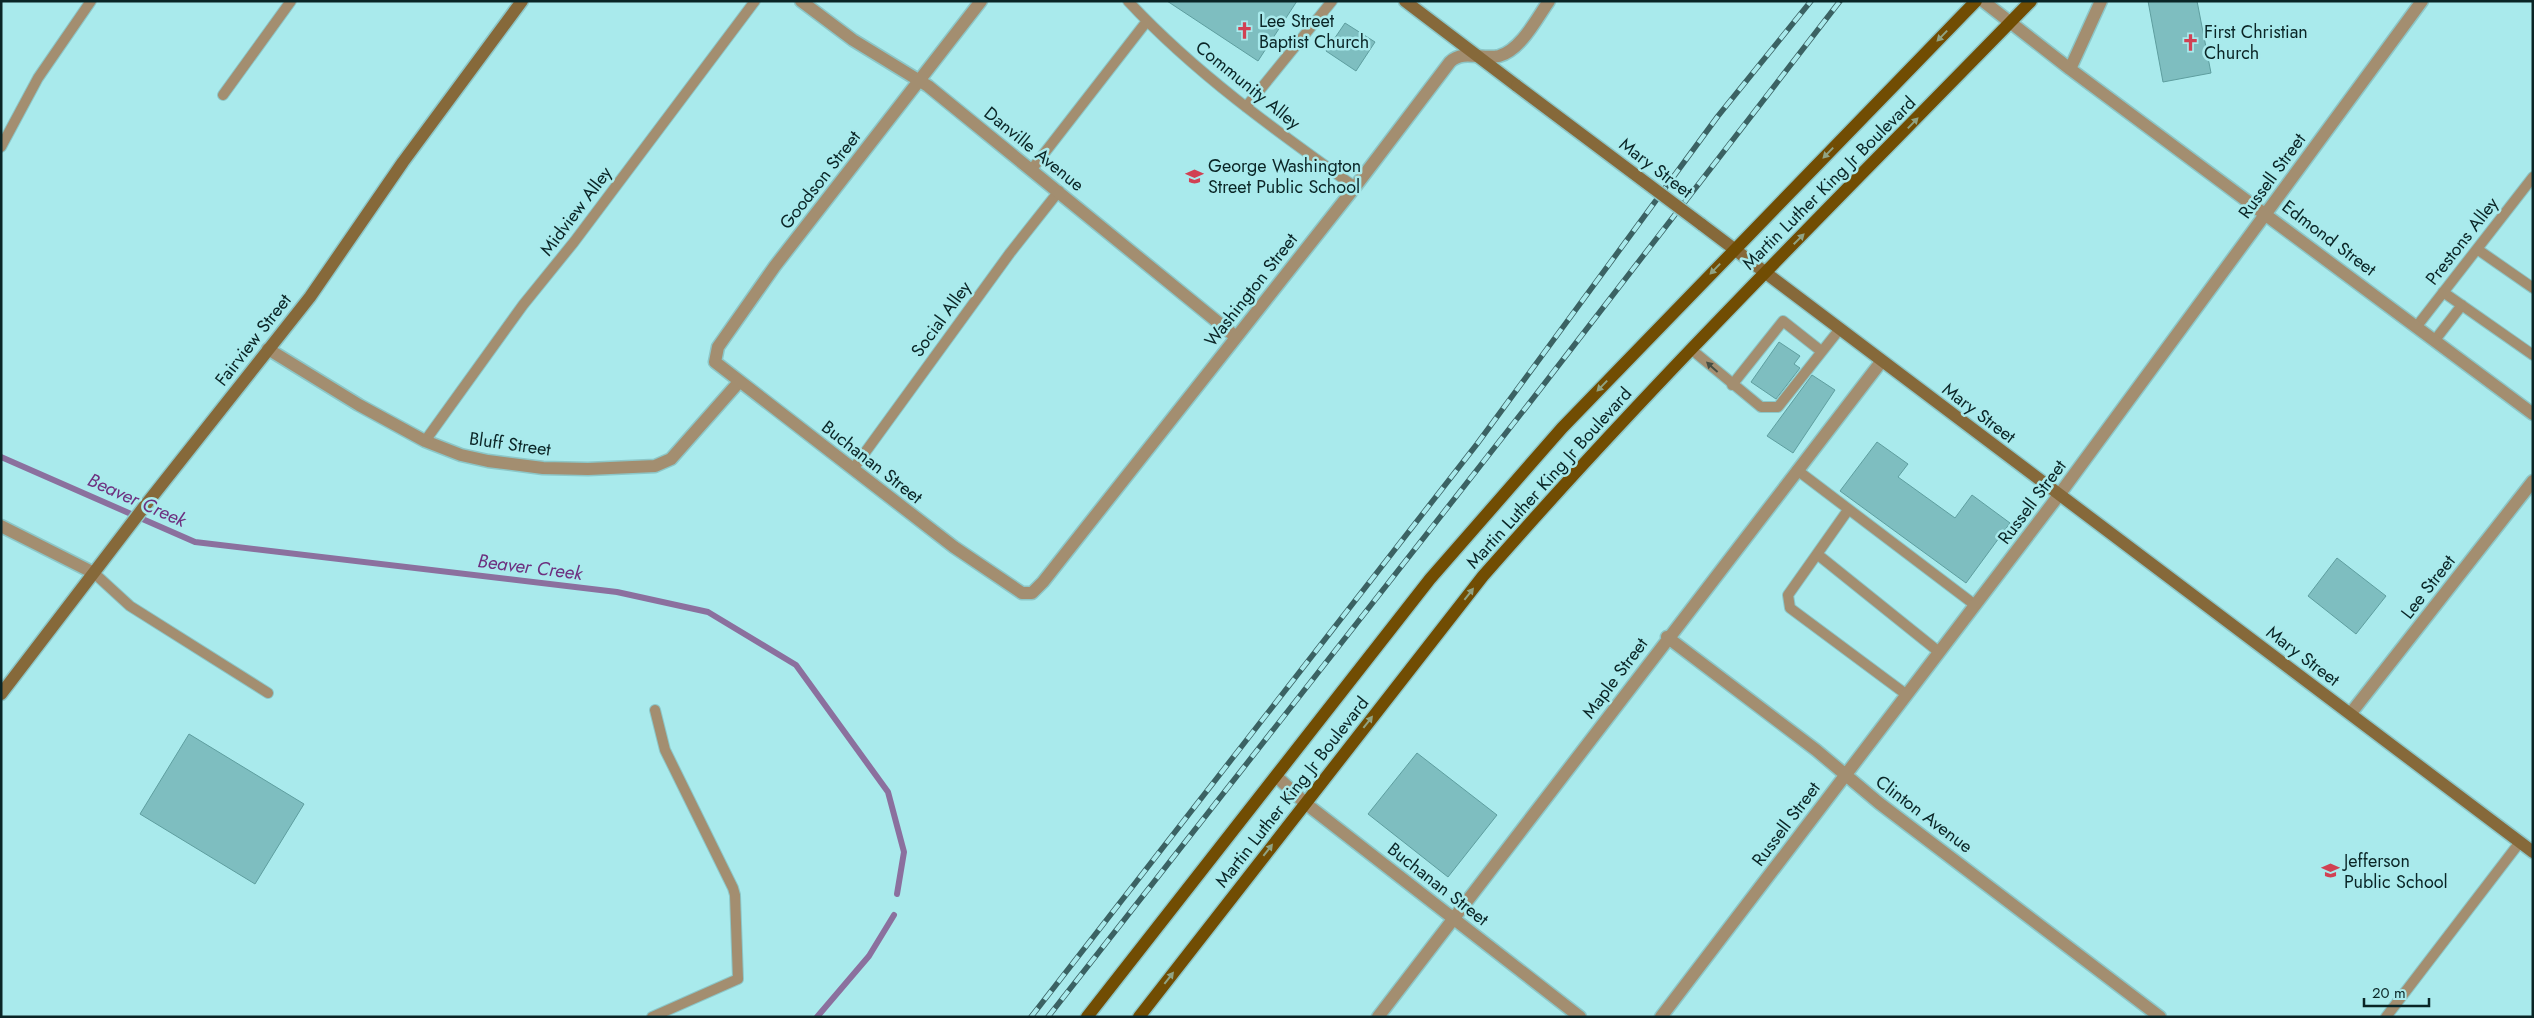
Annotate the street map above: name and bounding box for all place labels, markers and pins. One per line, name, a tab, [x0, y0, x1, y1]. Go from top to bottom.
place label: Lee Street Baptist Church	[1259, 8, 1369, 55]
place label: First Christian Church	[2204, 19, 2308, 66]
church icon: Lee Street Baptist Church	[1235, 21, 1255, 41]
church icon: First Christian Church	[2180, 32, 2200, 52]
place label: George Washington Street Public School	[1208, 153, 1361, 200]
school or university icon: George Washington Street Public School	[1184, 166, 1204, 186]
place label: Jefferson Public School	[2342, 848, 2448, 895]
school or university icon: Jefferson Public School	[2320, 861, 2340, 881]

